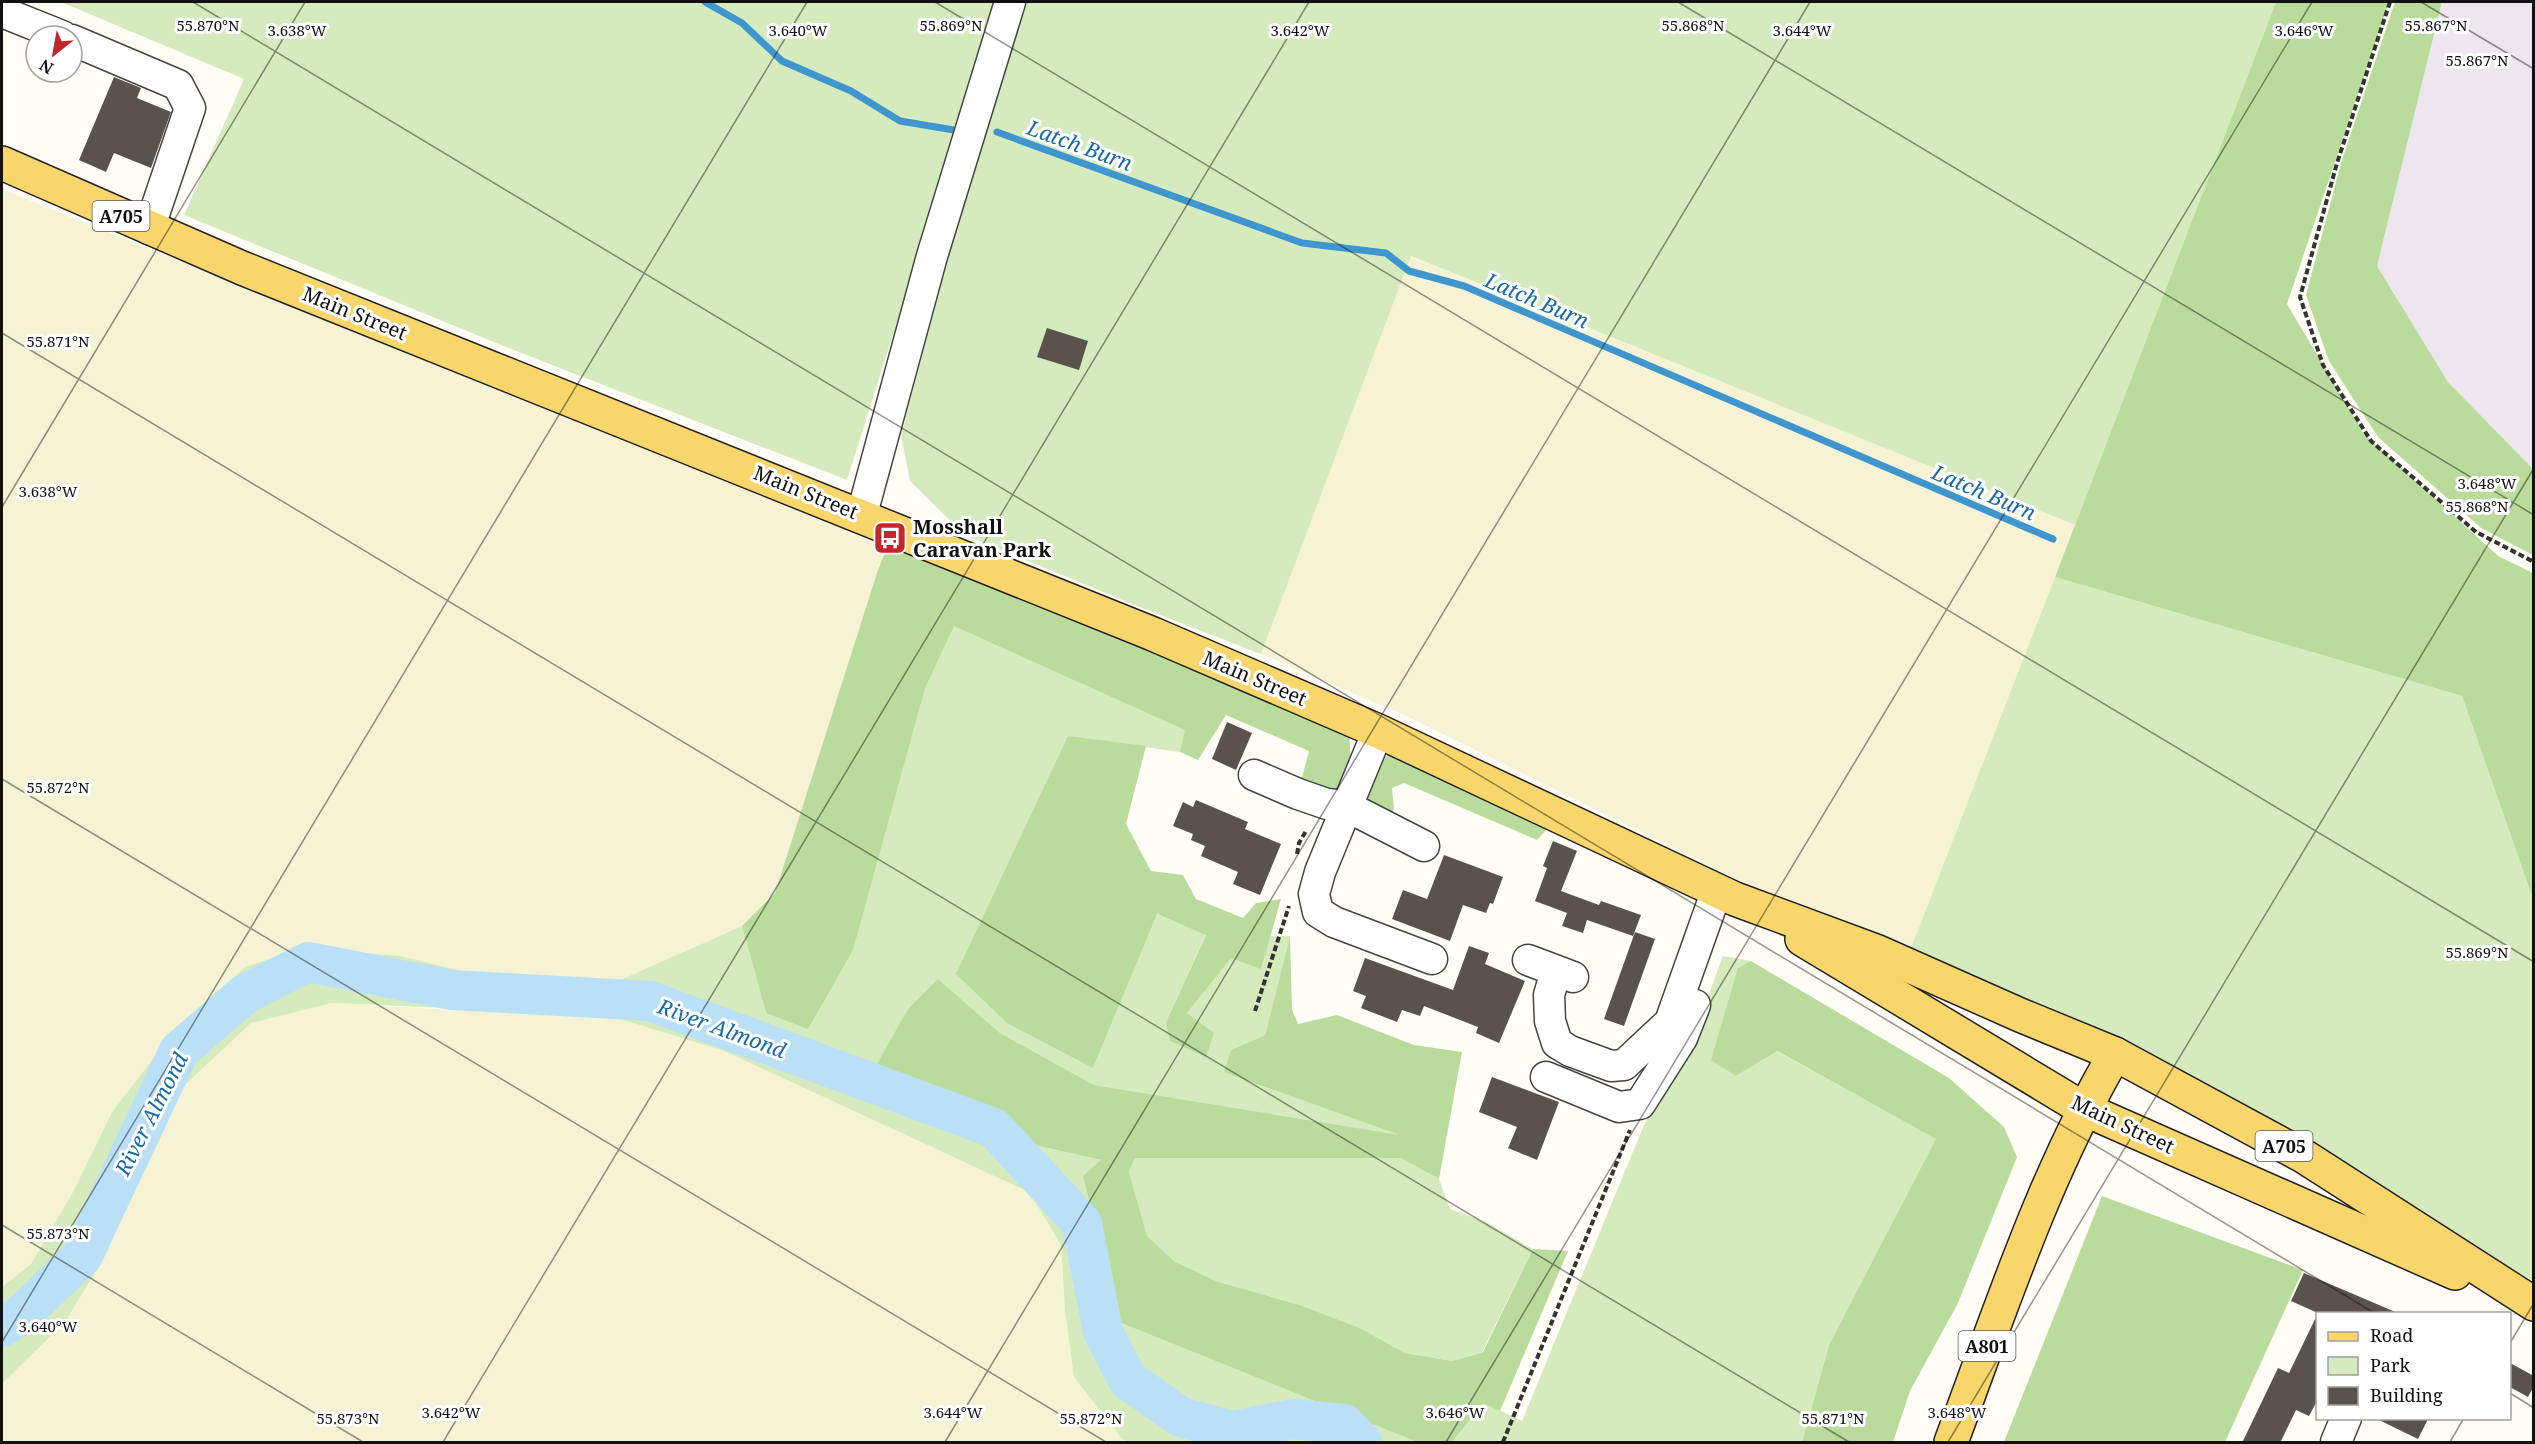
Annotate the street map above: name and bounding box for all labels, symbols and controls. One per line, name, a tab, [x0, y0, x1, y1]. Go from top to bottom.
text: 55.870°N	[176, 15, 240, 35]
text: 55.869°N	[919, 15, 983, 35]
text: 55.868°N	[1661, 15, 1725, 35]
text: 55.867°N	[2404, 15, 2468, 35]
text: 3.638°W	[268, 20, 327, 40]
text: 3.640°W	[769, 20, 828, 40]
text: 3.642°W	[1271, 20, 1330, 40]
text: 3.644°W	[1773, 20, 1832, 40]
text: 3.646°W	[2275, 20, 2334, 40]
north arrow	[24, 24, 84, 84]
text: 55.867°N	[2445, 50, 2509, 70]
text: N	[35, 54, 57, 80]
water label: Latch Burn	[1023, 113, 1137, 177]
road number: A705	[92, 201, 150, 231]
water label: Latch Burn	[1480, 265, 1593, 335]
street label: Main Street	[299, 280, 411, 346]
text: 55.871°N	[26, 331, 90, 351]
water label: Latch Burn	[1927, 457, 2040, 527]
street label: Main Street	[750, 459, 862, 525]
text: 3.648°W	[2458, 473, 2517, 493]
text: 3.638°W	[19, 481, 78, 501]
text: 55.868°N	[2445, 496, 2509, 516]
place label: Mosshall Caravan Park	[913, 513, 1051, 563]
bus stop icon: Mosshall Caravan Park	[872, 520, 908, 556]
street label: Main Street	[1199, 644, 1311, 712]
text: 55.872°N	[26, 777, 90, 797]
text: 55.869°N	[2445, 942, 2509, 962]
water label: River Almond	[653, 992, 791, 1064]
water label: River Almond	[108, 1047, 194, 1181]
street label: Main Street	[2067, 1088, 2179, 1160]
road number: A705	[2256, 1131, 2312, 1161]
text: 55.873°N	[26, 1223, 90, 1243]
legend	[2316, 1312, 2511, 1420]
text: 3.640°W	[19, 1316, 78, 1336]
text: Road	[2370, 1323, 2413, 1347]
road number: A801	[1958, 1331, 2016, 1361]
text: Park	[2370, 1353, 2410, 1377]
text: Building	[2370, 1383, 2443, 1407]
text: 3.642°W	[422, 1402, 481, 1422]
text: 3.644°W	[924, 1402, 983, 1422]
text: 3.646°W	[1426, 1402, 1485, 1422]
text: 3.648°W	[1928, 1402, 1987, 1422]
text: 55.873°N	[316, 1408, 380, 1428]
text: 55.872°N	[1059, 1408, 1123, 1428]
text: 55.871°N	[1801, 1408, 1865, 1428]

